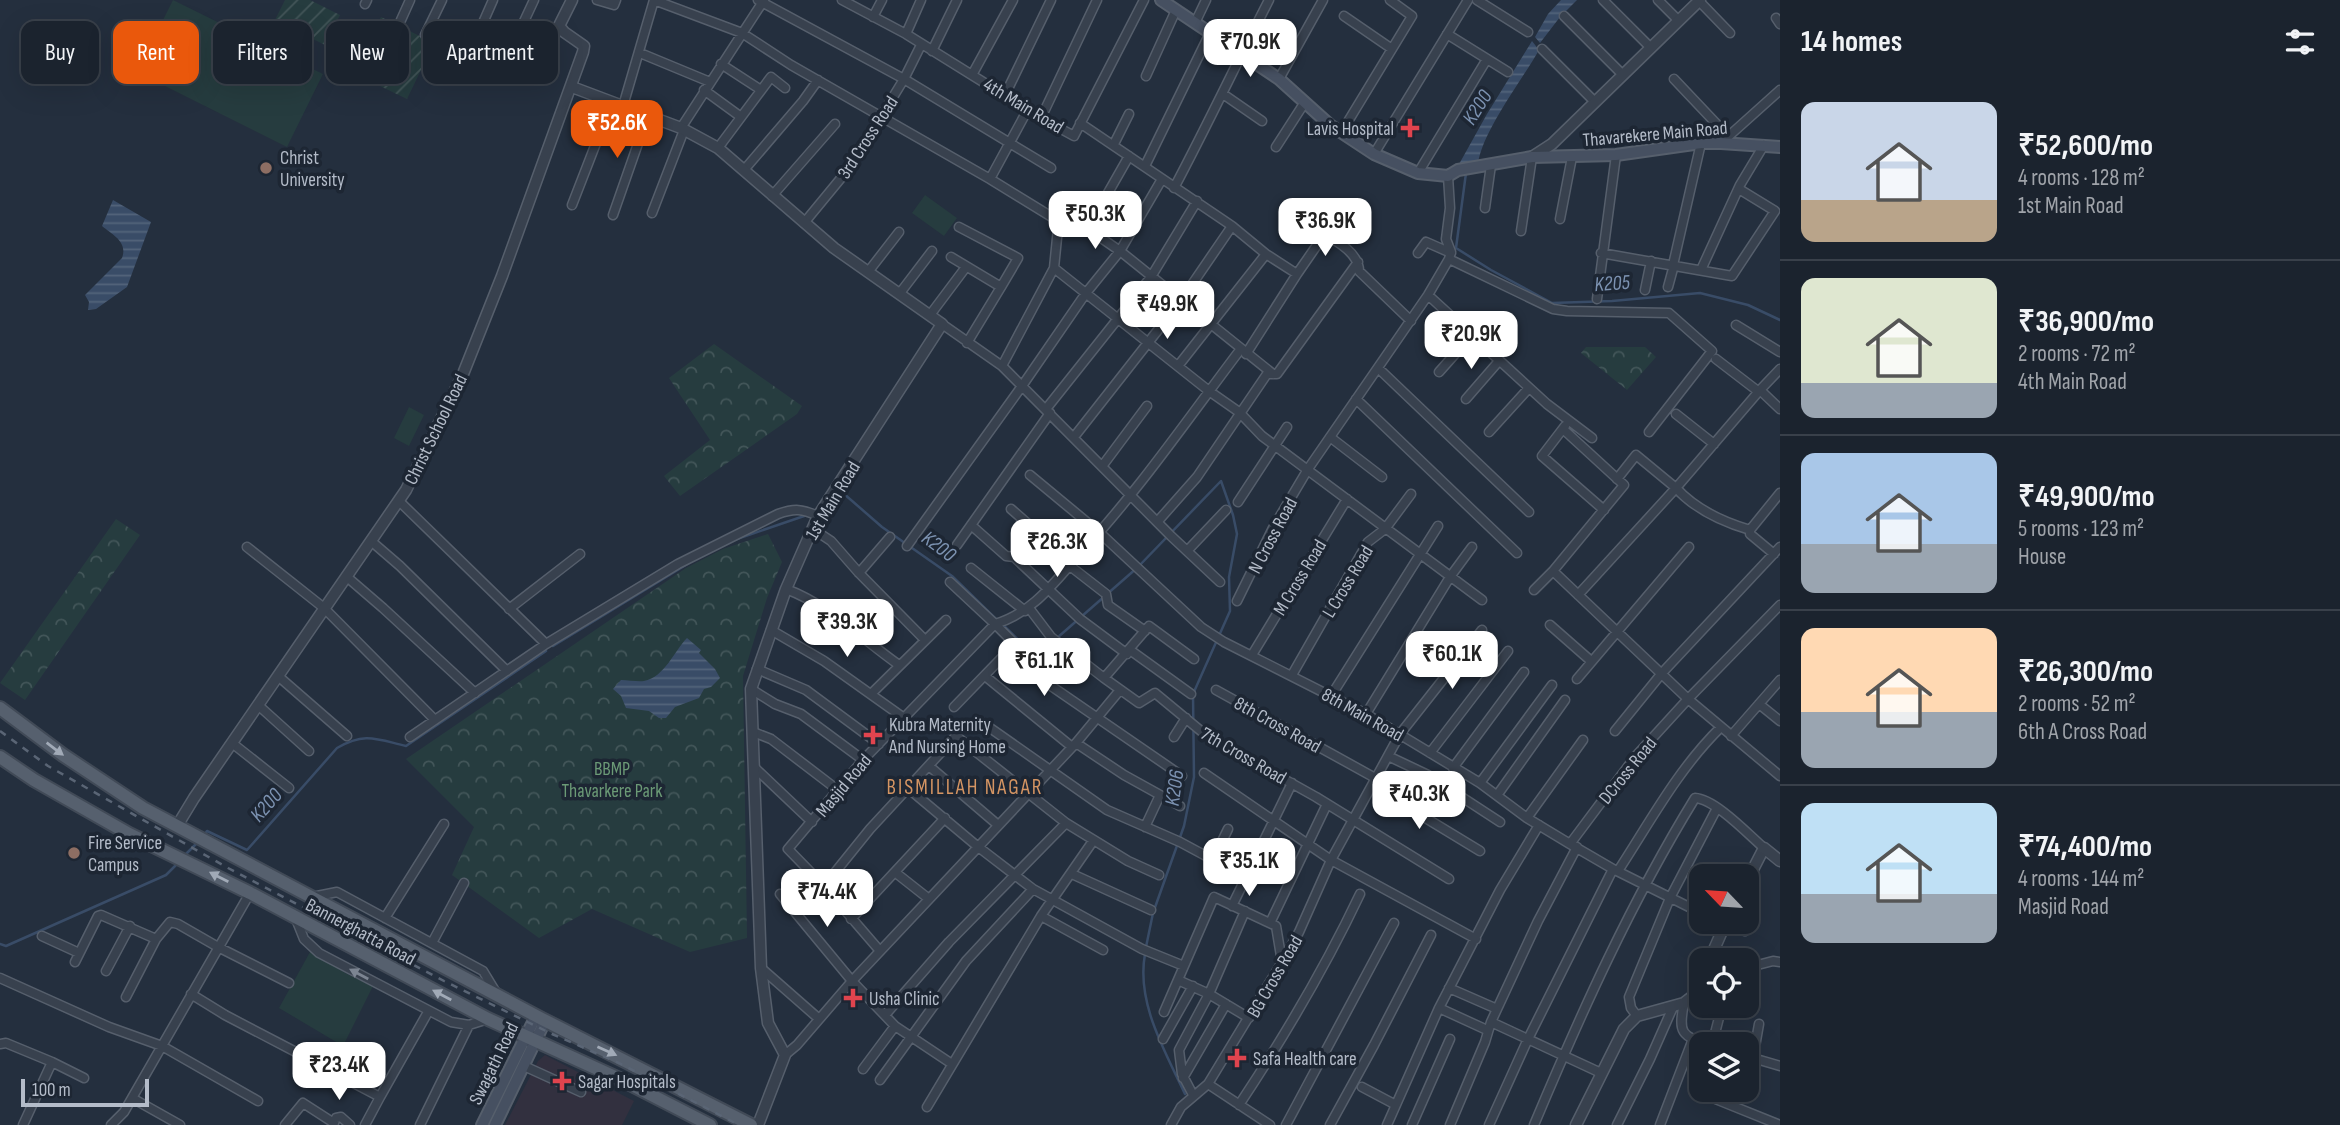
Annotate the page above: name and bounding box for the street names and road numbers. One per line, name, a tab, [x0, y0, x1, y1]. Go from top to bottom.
street label: 4th Main Road	[979, 73, 1068, 139]
street label: 3rd Cross Road	[833, 92, 904, 184]
street label: Thavarekere Main Road	[1582, 117, 1729, 152]
street label: Christ School Road	[400, 371, 473, 489]
street label: 1st Main Road	[801, 457, 866, 544]
street label: N Cross Road	[1244, 494, 1303, 578]
street label: M Cross Road	[1269, 536, 1332, 620]
street label: L Cross Road	[1318, 541, 1379, 622]
street label: 8th Main Road	[1317, 683, 1407, 747]
street label: 8th Cross Road	[1230, 692, 1325, 759]
street label: 7th Cross Road	[1196, 723, 1290, 790]
street label: DCross Road	[1594, 733, 1662, 809]
street label: Masjid Road	[811, 750, 877, 822]
street label: Bannerghatta Road	[301, 894, 419, 971]
street label: BG Cross Road	[1243, 931, 1308, 1022]
street label: Swagath Road	[464, 1019, 524, 1109]

